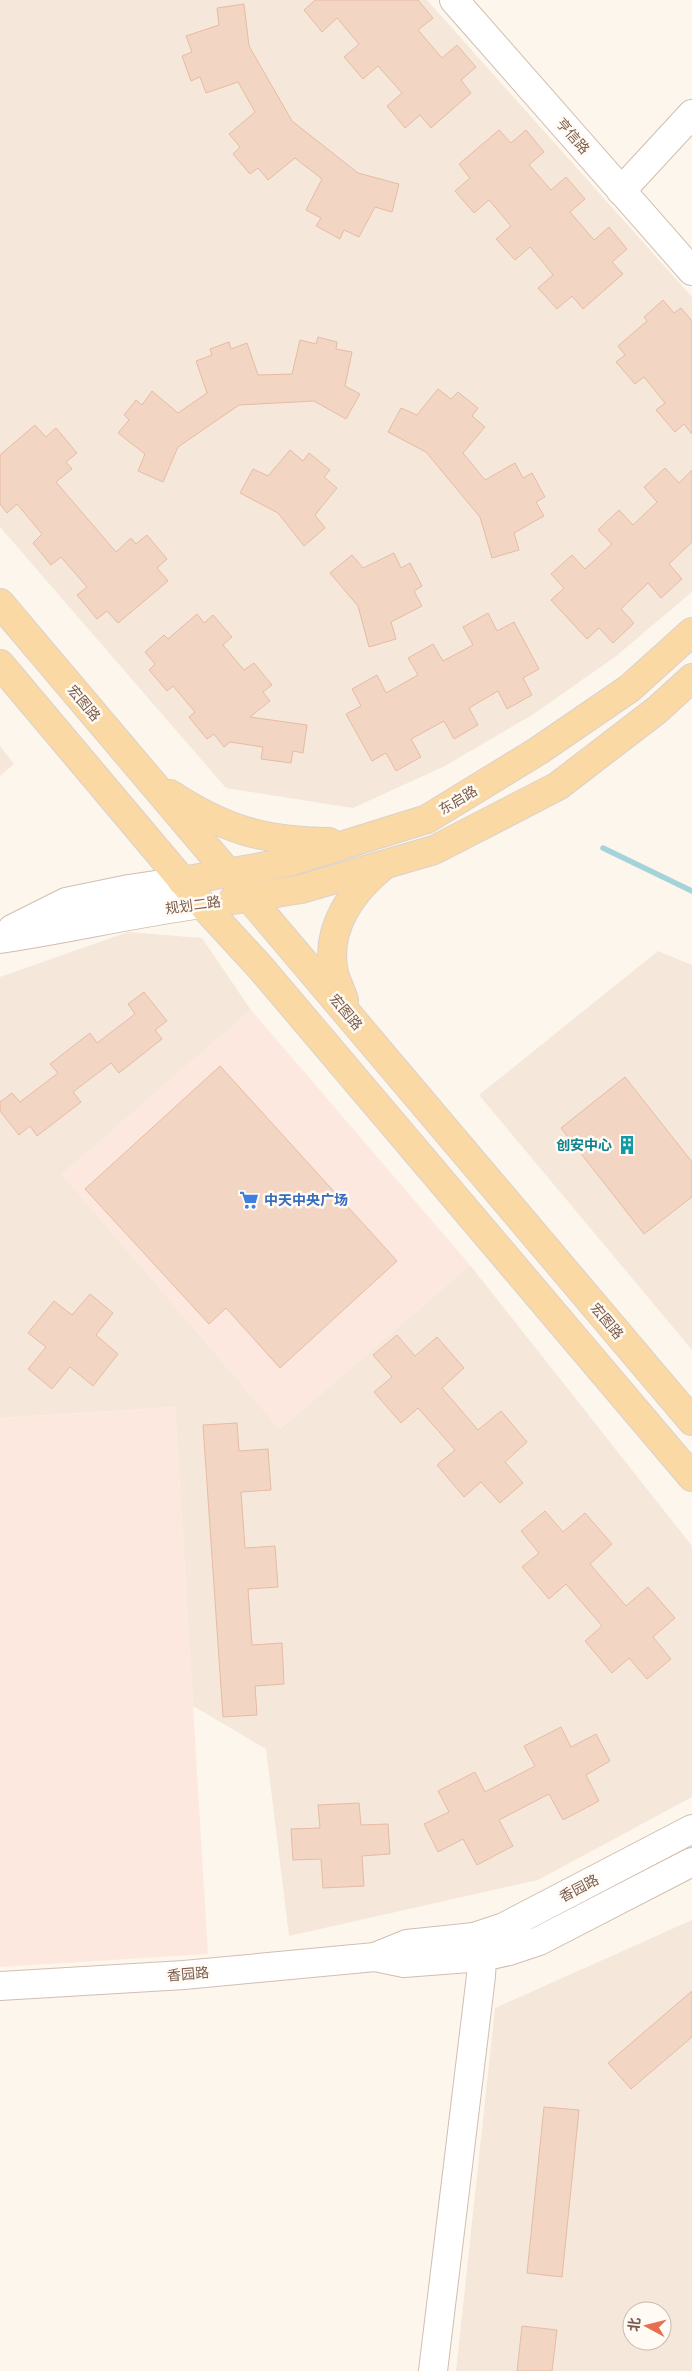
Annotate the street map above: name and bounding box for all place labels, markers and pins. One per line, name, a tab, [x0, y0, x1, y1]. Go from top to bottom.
building icon: 创安中心	[616, 1134, 638, 1156]
place label: 创安中心	[556, 1137, 612, 1153]
supermarket icon: 中天中央广场	[238, 1189, 260, 1211]
place label: 中天中央广场	[264, 1192, 348, 1208]

